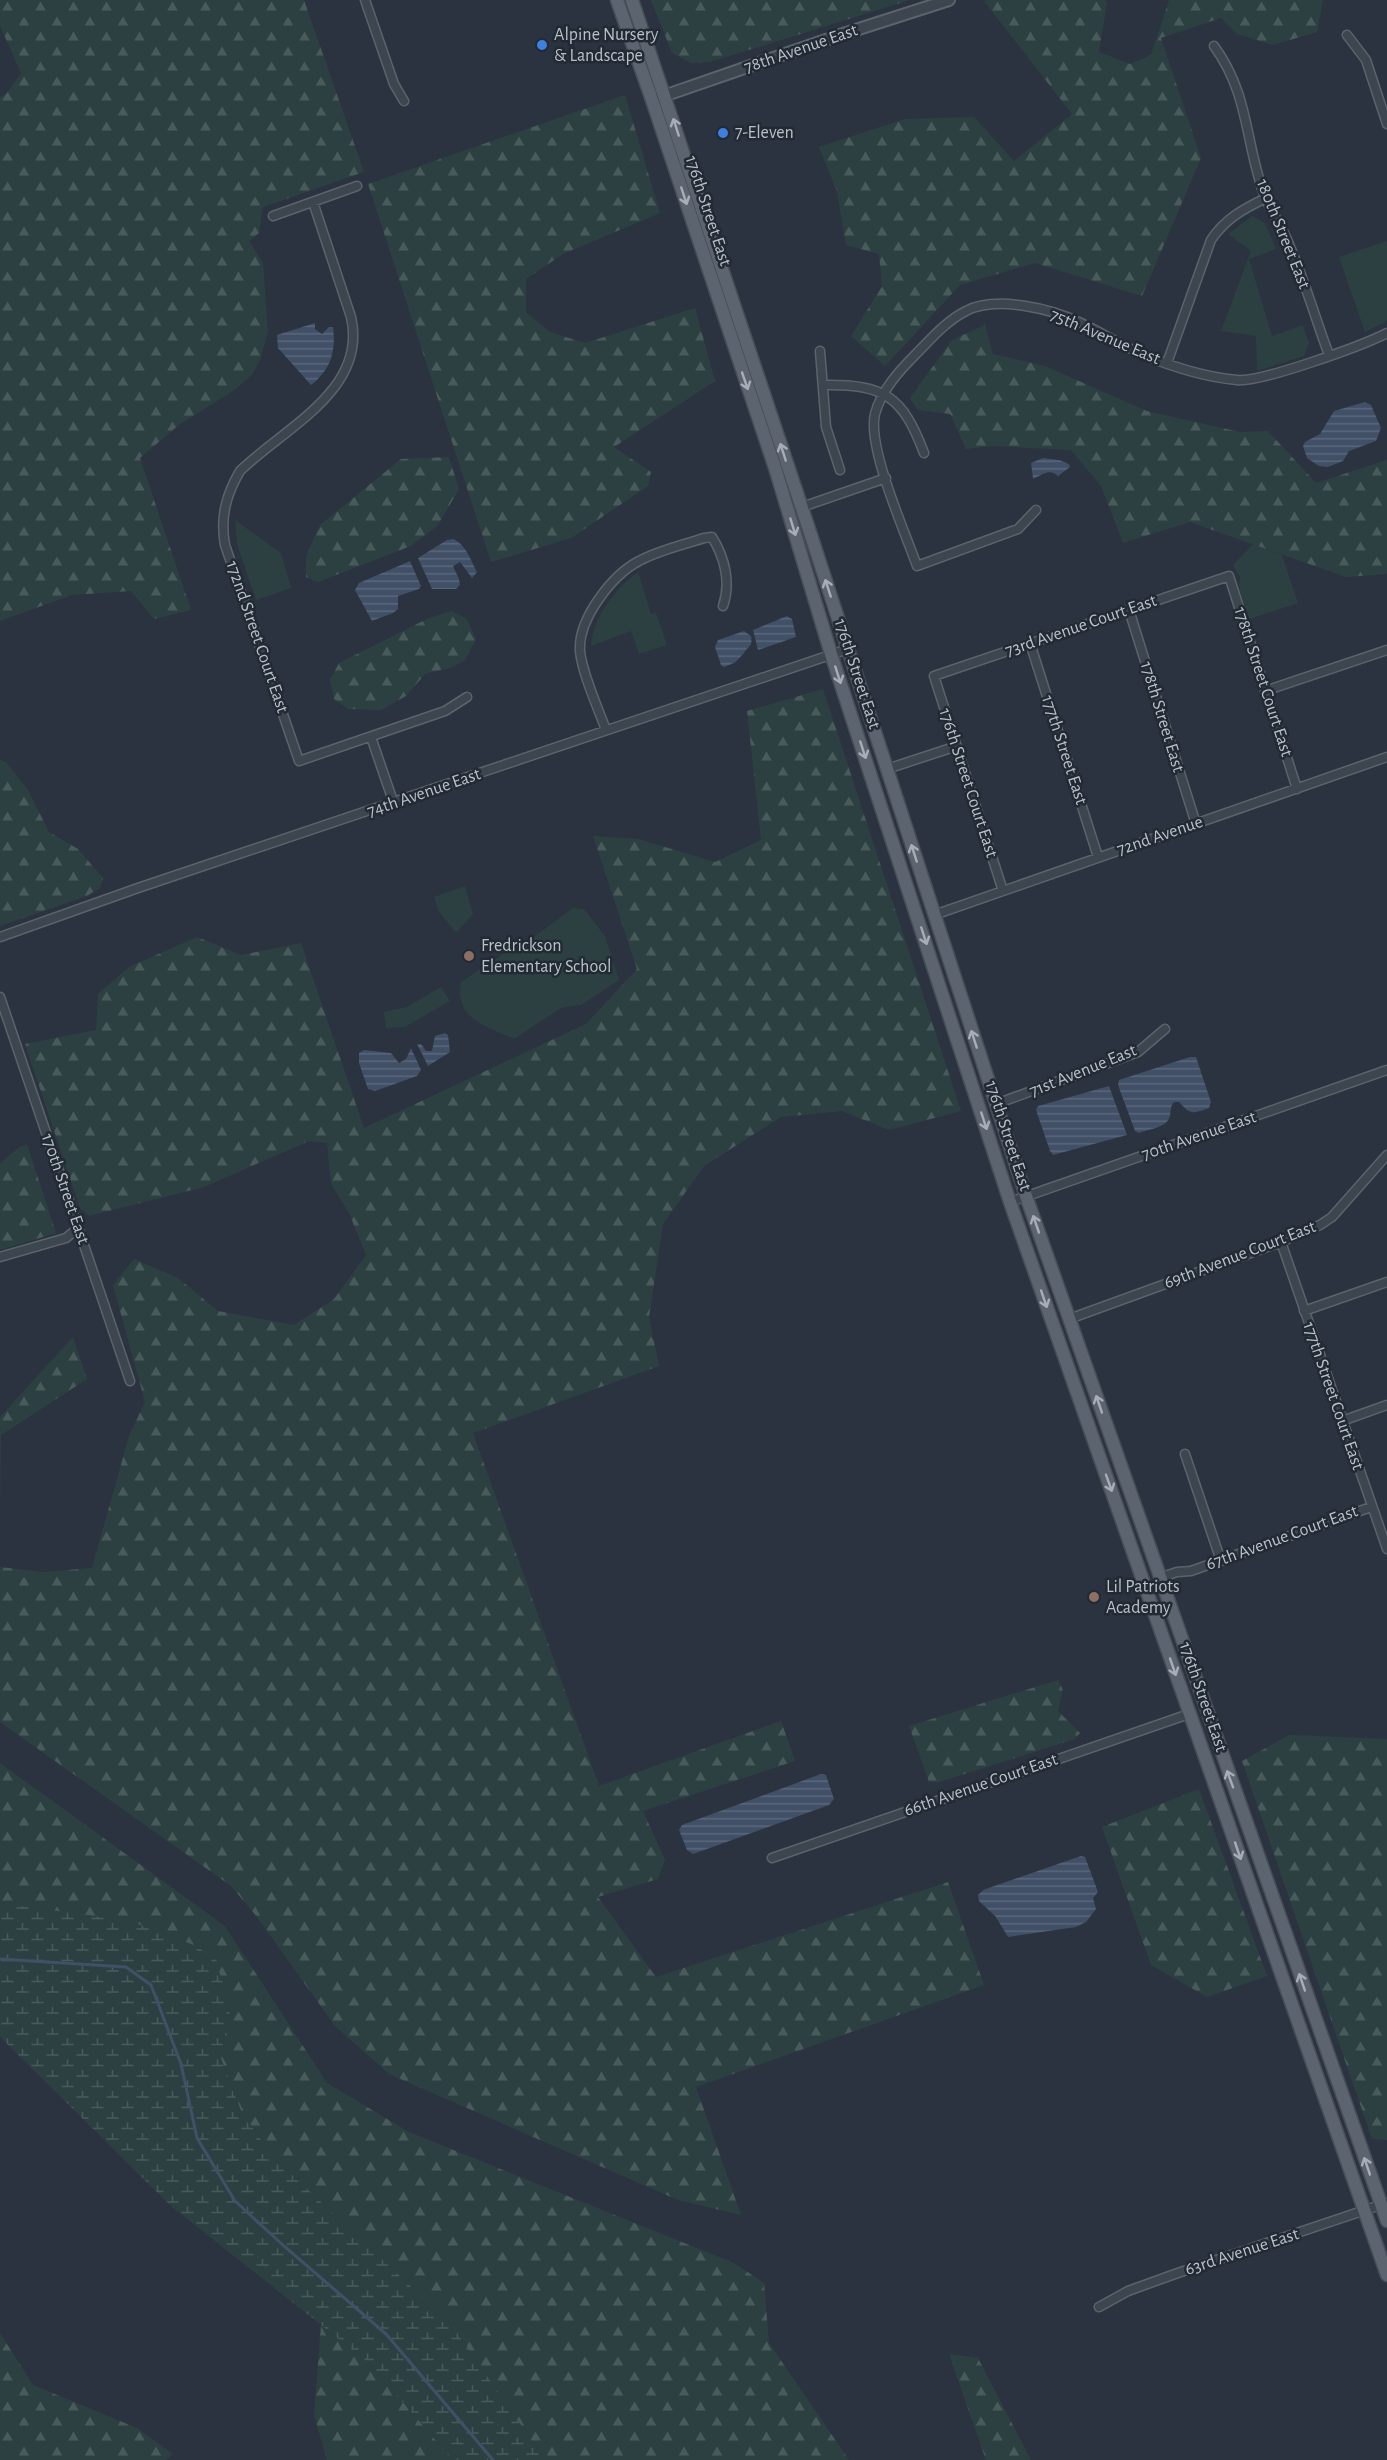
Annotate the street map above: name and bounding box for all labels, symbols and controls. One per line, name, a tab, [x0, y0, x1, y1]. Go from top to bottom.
street label: 78th Avenue East	[742, 21, 860, 77]
place label: Alpine Nursery & Landscape	[554, 26, 659, 65]
marker: Alpine Nursery & Landscape	[535, 38, 549, 52]
one-way arrow	[670, 118, 681, 137]
place label: 7-Eleven	[735, 124, 794, 142]
marker: 7-Eleven	[716, 126, 730, 140]
street label: 176th Street East	[682, 154, 734, 269]
street label: 180th Street East	[1253, 177, 1313, 292]
one-way arrow	[679, 186, 690, 205]
street label: 75th Avenue East	[1047, 306, 1163, 368]
one-way arrow	[740, 371, 751, 390]
one-way arrow	[777, 443, 788, 461]
one-way arrow	[788, 517, 799, 536]
street label: 172nd Street Court East	[223, 559, 292, 715]
one-way arrow	[822, 579, 833, 598]
street label: 73rd Avenue Court East	[1003, 592, 1159, 660]
street label: 178th Street Court East	[1230, 605, 1296, 759]
street label: 176th Street East	[831, 617, 883, 732]
street label: 178th Street East	[1137, 660, 1187, 775]
one-way arrow	[833, 665, 844, 684]
street label: 177th Street East	[1038, 693, 1090, 807]
street label: 176th Street Court East	[935, 706, 1001, 860]
one-way arrow	[858, 741, 869, 760]
street label: 74th Avenue East	[365, 765, 483, 821]
street label: 72nd Avenue	[1115, 813, 1205, 859]
one-way arrow	[908, 844, 919, 863]
one-way arrow	[919, 926, 930, 945]
place label: Fredrickson Elementary School	[481, 937, 612, 976]
marker: Fredrickson Elementary School	[462, 949, 476, 963]
one-way arrow	[968, 1030, 979, 1049]
street label: 71st Avenue East	[1027, 1041, 1139, 1101]
street label: 176th Street East	[982, 1079, 1034, 1194]
street label: 70th Avenue East	[1140, 1108, 1259, 1164]
one-way arrow	[979, 1111, 990, 1130]
street label: 170th Street East	[38, 1131, 92, 1247]
one-way arrow	[1029, 1215, 1040, 1234]
street label: 69th Avenue Court East	[1162, 1218, 1319, 1292]
one-way arrow	[1039, 1289, 1050, 1308]
street label: 177th Street Court East	[1299, 1320, 1367, 1472]
one-way arrow	[1092, 1395, 1103, 1413]
one-way arrow	[1105, 1473, 1116, 1492]
street label: 67th Avenue Court East	[1204, 1502, 1360, 1574]
place label: Lil Patriots Academy	[1106, 1578, 1180, 1617]
marker: Lil Patriots Academy	[1087, 1590, 1101, 1604]
street label: 176th Street East	[1176, 1640, 1230, 1754]
one-way arrow	[1169, 1657, 1180, 1676]
street label: 66th Avenue Court East	[902, 1750, 1060, 1820]
one-way arrow	[1224, 1770, 1235, 1789]
one-way arrow	[1233, 1841, 1244, 1860]
one-way arrow	[1296, 1974, 1307, 1992]
one-way arrow	[1361, 2157, 1372, 2176]
street label: 63rd Avenue East	[1183, 2225, 1301, 2279]

